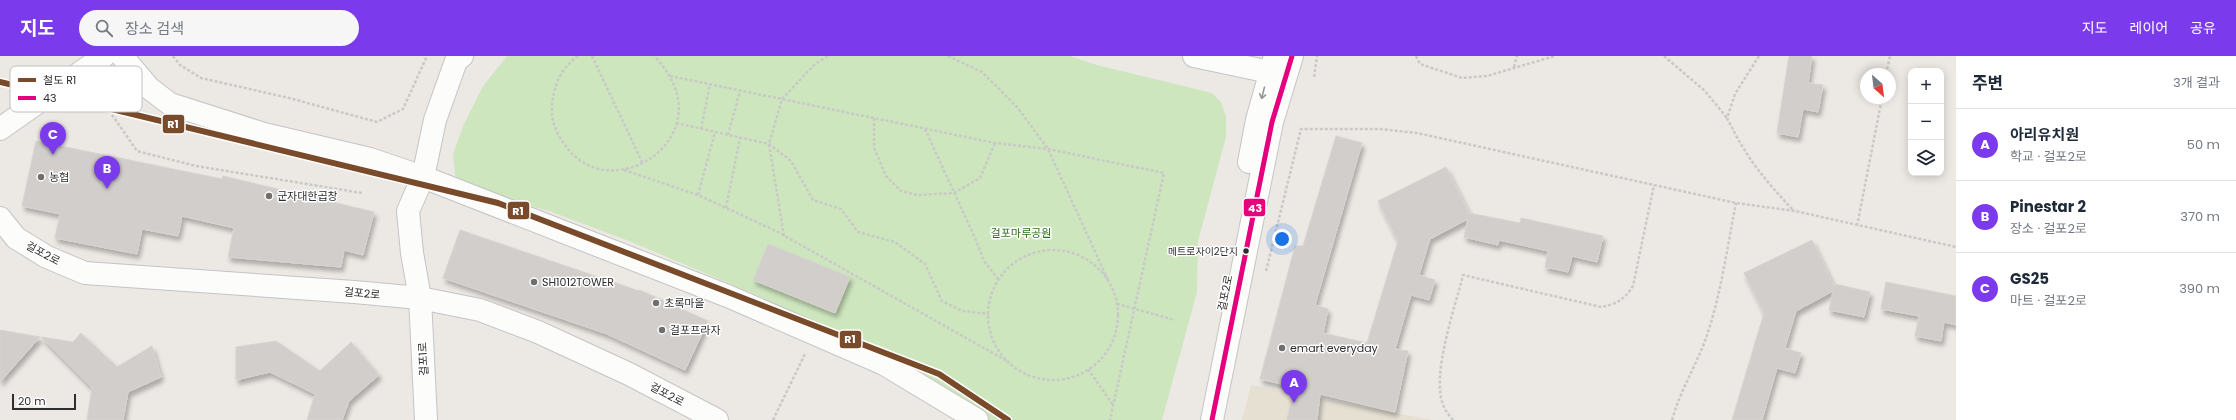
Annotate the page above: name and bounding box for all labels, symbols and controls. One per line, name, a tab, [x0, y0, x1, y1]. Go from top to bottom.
search box	[79, 10, 359, 46]
text: 지도	[20, 15, 55, 42]
icon: search	[93, 17, 115, 39]
text: 장소 검색	[125, 18, 184, 39]
text: 지도	[2082, 18, 2108, 38]
text: 레이어	[2130, 18, 2168, 38]
text: 공유	[2190, 18, 2216, 38]
legend	[10, 66, 142, 112]
north arrow	[1860, 68, 1896, 104]
map controls	[1908, 68, 1944, 176]
button: +	[1908, 68, 1944, 104]
text: 주변	[1972, 71, 2003, 95]
text: 철도 R1	[43, 72, 76, 88]
text: 3개 결과	[2173, 73, 2220, 92]
one-way arrow	[1259, 87, 1267, 100]
text: 43	[43, 90, 56, 106]
button: −	[1908, 104, 1944, 140]
line badge: R1	[162, 114, 185, 134]
text: R1	[167, 116, 179, 132]
pin: C	[40, 122, 66, 155]
text: 아리유치원	[2010, 124, 2079, 145]
text: A	[1980, 135, 1990, 154]
text: 50 m	[2187, 135, 2220, 154]
button: layers	[1908, 140, 1944, 176]
text: 학교 · 걸포2로	[2010, 147, 2087, 166]
pin: B	[94, 156, 120, 189]
place label: 농협	[49, 169, 69, 185]
marker: 농협	[36, 172, 46, 182]
place label: 군자대한곱창	[277, 188, 338, 204]
marker: 군자대한곱창	[264, 191, 274, 201]
text: Pinestar 2	[2010, 196, 2086, 217]
line badge: 43	[1243, 198, 1266, 217]
text: 43	[1248, 200, 1262, 216]
line badge: R1	[507, 201, 530, 220]
text: R1	[512, 203, 524, 219]
text: B	[1981, 207, 1989, 226]
text: 370 m	[2180, 207, 2220, 226]
text: 장소 · 걸포2로	[2010, 219, 2087, 238]
park label: 걸포마루공원	[991, 225, 1051, 241]
your location	[1272, 229, 1292, 249]
street label: 걸포2로	[23, 237, 63, 269]
place label: 메트로자이2단지	[1168, 244, 1238, 259]
marker: 메트로자이2단지	[1241, 246, 1251, 256]
text: GS25	[2010, 268, 2049, 289]
street label: 걸포2로	[1214, 273, 1236, 313]
place label: SH1012TOWER	[542, 274, 614, 290]
marker: SH1012TOWER	[529, 277, 539, 287]
text: C	[1980, 279, 1990, 298]
text: 390 m	[2179, 279, 2220, 298]
street label: 걸포2로	[343, 283, 381, 303]
text: 마트 · 걸포2로	[2010, 291, 2087, 310]
place label: 초록마을	[664, 295, 704, 311]
marker: 초록마을	[651, 298, 661, 308]
place label: 걸포프라자	[670, 322, 721, 338]
marker: 걸포프라자	[657, 325, 667, 335]
line badge: R1	[839, 330, 862, 349]
text: R1	[844, 331, 856, 347]
place label: emart everyday	[1290, 340, 1379, 356]
street label: 걸포1로	[414, 342, 432, 376]
marker: emart everyday	[1277, 343, 1287, 353]
pin: A	[1281, 370, 1307, 403]
street label: 걸포2로	[647, 378, 687, 410]
scale bar	[12, 392, 76, 411]
text: 20 m	[18, 393, 46, 409]

